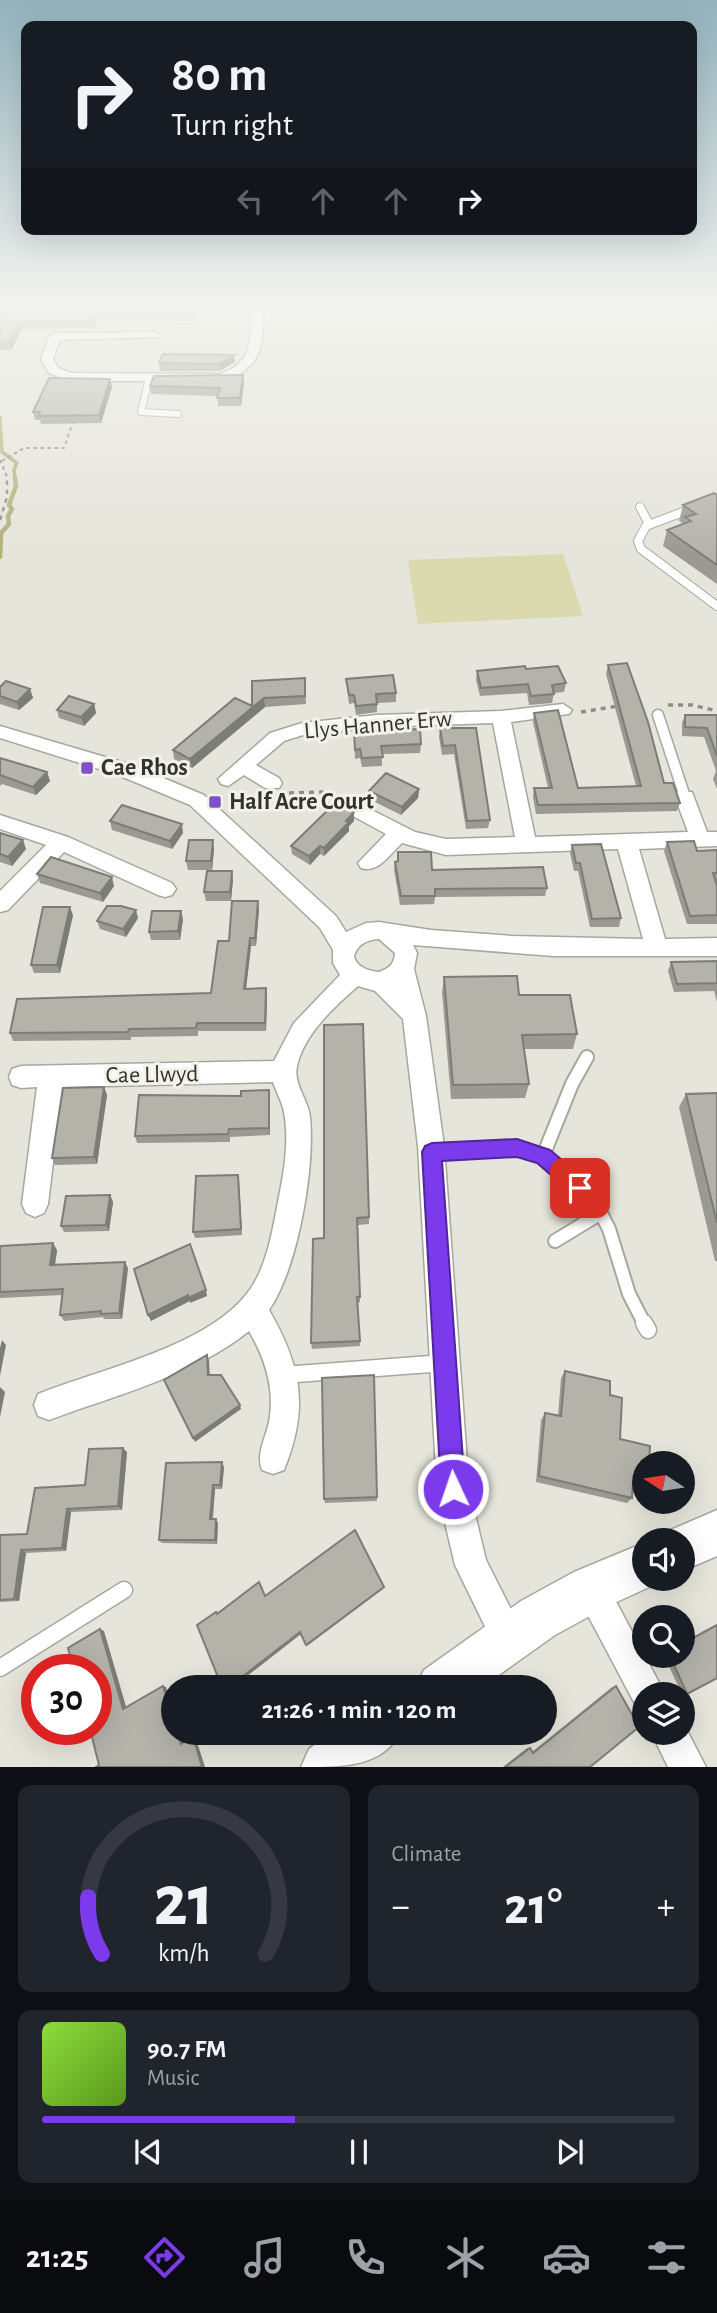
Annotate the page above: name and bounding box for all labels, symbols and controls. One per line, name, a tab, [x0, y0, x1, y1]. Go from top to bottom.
icon: right	[56, 49, 147, 140]
text: 80 m	[171, 51, 268, 100]
text: Turn right	[171, 109, 293, 141]
icon: left	[231, 182, 269, 220]
icon: ahead	[304, 182, 342, 220]
icon: ahead	[377, 182, 415, 220]
icon: right	[450, 182, 488, 220]
street label: Llys Hanner Erw	[303, 707, 453, 743]
place label: Cae Rhos	[101, 756, 188, 780]
marker: Cae Rhos	[79, 760, 95, 776]
place label: Half Acre Court	[229, 790, 374, 814]
marker: Half Acre Court	[207, 794, 223, 810]
street label: Cae Llwyd	[105, 1062, 199, 1088]
pin	[550, 1158, 610, 1218]
icon: arrive	[561, 1169, 599, 1207]
north arrow	[632, 1451, 695, 1514]
map controls	[632, 1451, 695, 1745]
position arrow	[416, 1452, 490, 1526]
button: sound	[632, 1528, 695, 1591]
button: search	[632, 1605, 695, 1668]
speed limit sign: 30	[21, 1654, 112, 1745]
button: layers	[632, 1682, 695, 1745]
text: 21:26 · 1 min · 120 m	[262, 1697, 456, 1723]
text: Climate	[392, 1843, 461, 1866]
text: 21	[154, 1867, 214, 1940]
text: 21°	[504, 1881, 562, 1933]
text: −	[392, 1888, 410, 1926]
text: +	[657, 1888, 675, 1926]
text: km/h	[158, 1941, 210, 1966]
text: 90.7 FM	[147, 2036, 227, 2062]
text: Music	[147, 2067, 199, 2090]
icon: previous	[129, 2133, 167, 2171]
icon: pause	[340, 2133, 378, 2171]
icon: next	[551, 2133, 589, 2171]
icon: directions	[140, 2233, 189, 2282]
icon: music	[240, 2233, 289, 2282]
icon: phone	[341, 2233, 390, 2282]
icon: climate	[441, 2233, 490, 2282]
icon: car	[542, 2233, 591, 2282]
icon: filters	[642, 2233, 691, 2282]
text: 21:25	[26, 2241, 89, 2273]

